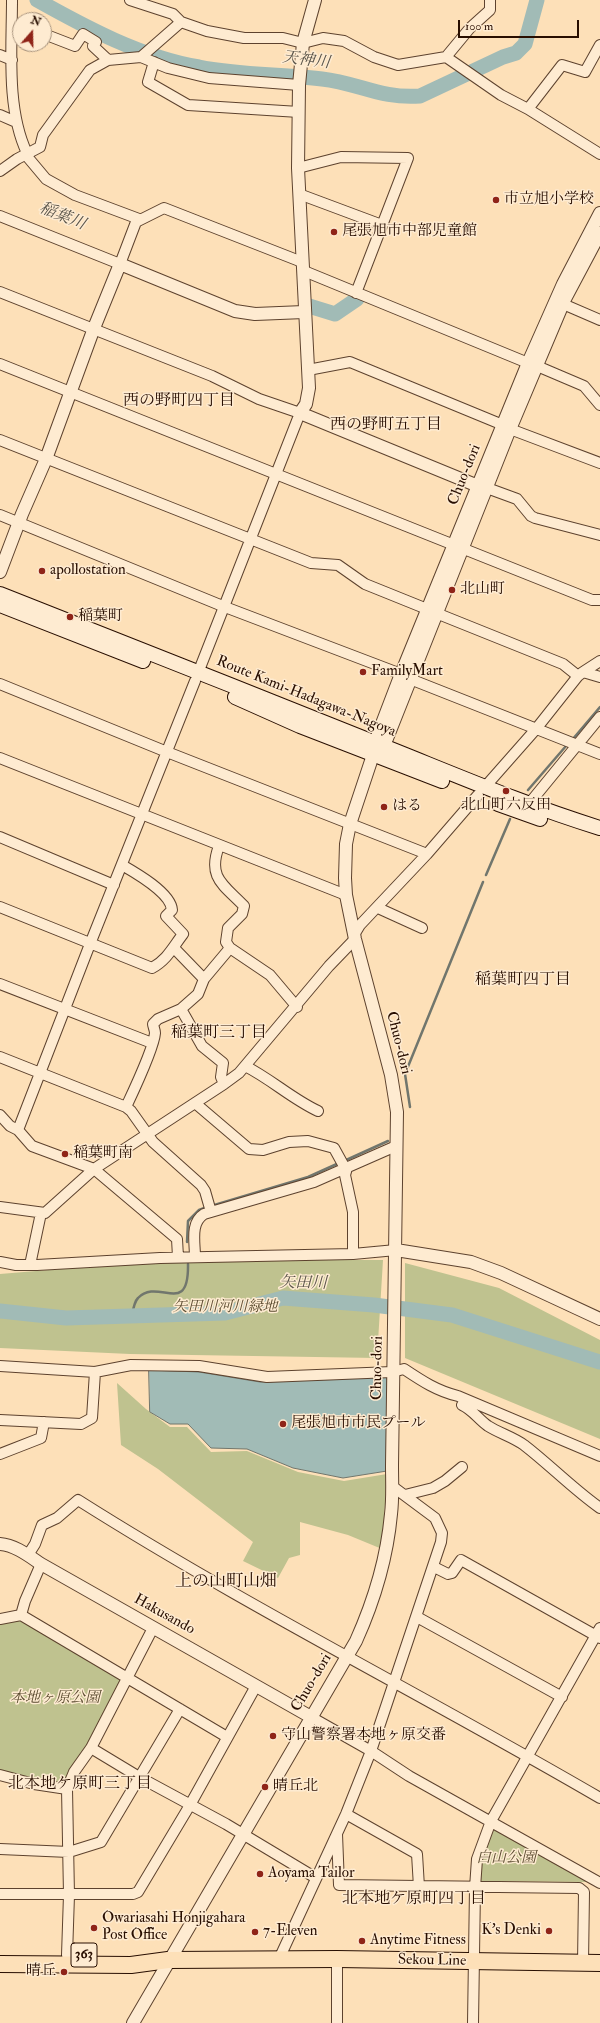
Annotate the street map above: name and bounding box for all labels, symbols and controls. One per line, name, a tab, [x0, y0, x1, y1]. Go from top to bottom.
north arrow	[12, 12, 52, 52]
scale bar	[460, 12, 581, 38]
text: N	[29, 13, 43, 29]
text: 100 m	[465, 19, 493, 34]
water label: 天神川	[281, 49, 331, 73]
place label: 市立旭小学校	[504, 191, 594, 209]
marker: 市立旭小学校	[491, 195, 501, 205]
water label: 稲葉川	[36, 199, 88, 235]
place label: 尾張旭市中部児童館	[342, 223, 477, 241]
marker: 尾張旭市中部児童館	[329, 227, 339, 237]
district label: 西の野町四丁目	[123, 392, 235, 412]
district label: 西の野町五丁目	[330, 416, 442, 436]
street label: Chuo-dori	[445, 442, 485, 508]
place label: apollostation	[50, 562, 126, 580]
marker: apollostation	[37, 566, 47, 576]
place label: 北山町	[460, 581, 505, 599]
marker: 北山町	[447, 585, 457, 595]
place label: 稲葉町	[78, 608, 123, 626]
marker: 稲葉町	[65, 612, 75, 622]
street label: Route Kami-Hadagawa-Nagoya	[214, 653, 398, 741]
place label: FamilyMart	[371, 663, 443, 681]
marker: FamilyMart	[358, 667, 368, 677]
marker: 北山町六反田	[501, 786, 511, 796]
place label: 北山町六反田	[461, 797, 551, 815]
place label: はる	[392, 798, 422, 816]
marker: はる	[379, 802, 389, 812]
district label: 稲葉町四丁目	[475, 971, 571, 991]
street label: Chuo-dori	[382, 1010, 414, 1076]
district label: 稲葉町三丁目	[171, 1024, 267, 1044]
place label: 稲葉町南	[73, 1145, 133, 1163]
marker: 稲葉町南	[60, 1149, 70, 1159]
water label: 矢田川	[279, 1274, 327, 1294]
park label: 矢田川河川緑地	[173, 1299, 277, 1317]
street label: Chuo-dori	[368, 1336, 388, 1400]
place label: 尾張旭市市民プール	[291, 1415, 426, 1433]
marker: 尾張旭市市民プール	[278, 1419, 288, 1429]
district label: 上の山町山畑	[175, 1572, 277, 1592]
street label: Hakusando	[130, 1591, 198, 1639]
street label: Chuo-dori	[288, 1651, 336, 1715]
park label: 本地ヶ原公園	[10, 1690, 100, 1708]
place label: 守山警察署本地ヶ原交番	[281, 1727, 446, 1745]
marker: 守山警察署本地ヶ原交番	[268, 1731, 278, 1741]
district label: 北本地ケ原町三丁目	[8, 1775, 152, 1795]
place label: 晴丘北	[273, 1778, 318, 1796]
marker: 晴丘北	[260, 1782, 270, 1792]
park label: 白山公園	[476, 1850, 536, 1868]
place label: Aoyama Tailor	[268, 1865, 355, 1883]
marker: Aoyama Tailor	[255, 1869, 265, 1879]
district label: 北本地ケ原町四丁目	[342, 1890, 486, 1910]
place label: Owariasahi Honjigahara Post Office	[102, 1910, 245, 1945]
place label: K's Denki	[481, 1922, 541, 1940]
marker: Owariasahi Honjigahara Post Office	[89, 1923, 99, 1933]
place label: 7-Eleven	[263, 1923, 317, 1941]
marker: K's Denki	[544, 1926, 554, 1936]
marker: 7-Eleven	[250, 1927, 260, 1937]
place label: Anytime Fitness	[370, 1932, 466, 1950]
marker: Anytime Fitness	[357, 1936, 367, 1946]
road number: 363	[71, 1943, 97, 1967]
street label: Sekou Line	[398, 1951, 466, 1971]
place label: 晴丘	[26, 1963, 56, 1981]
marker: 晴丘	[59, 1967, 69, 1977]

